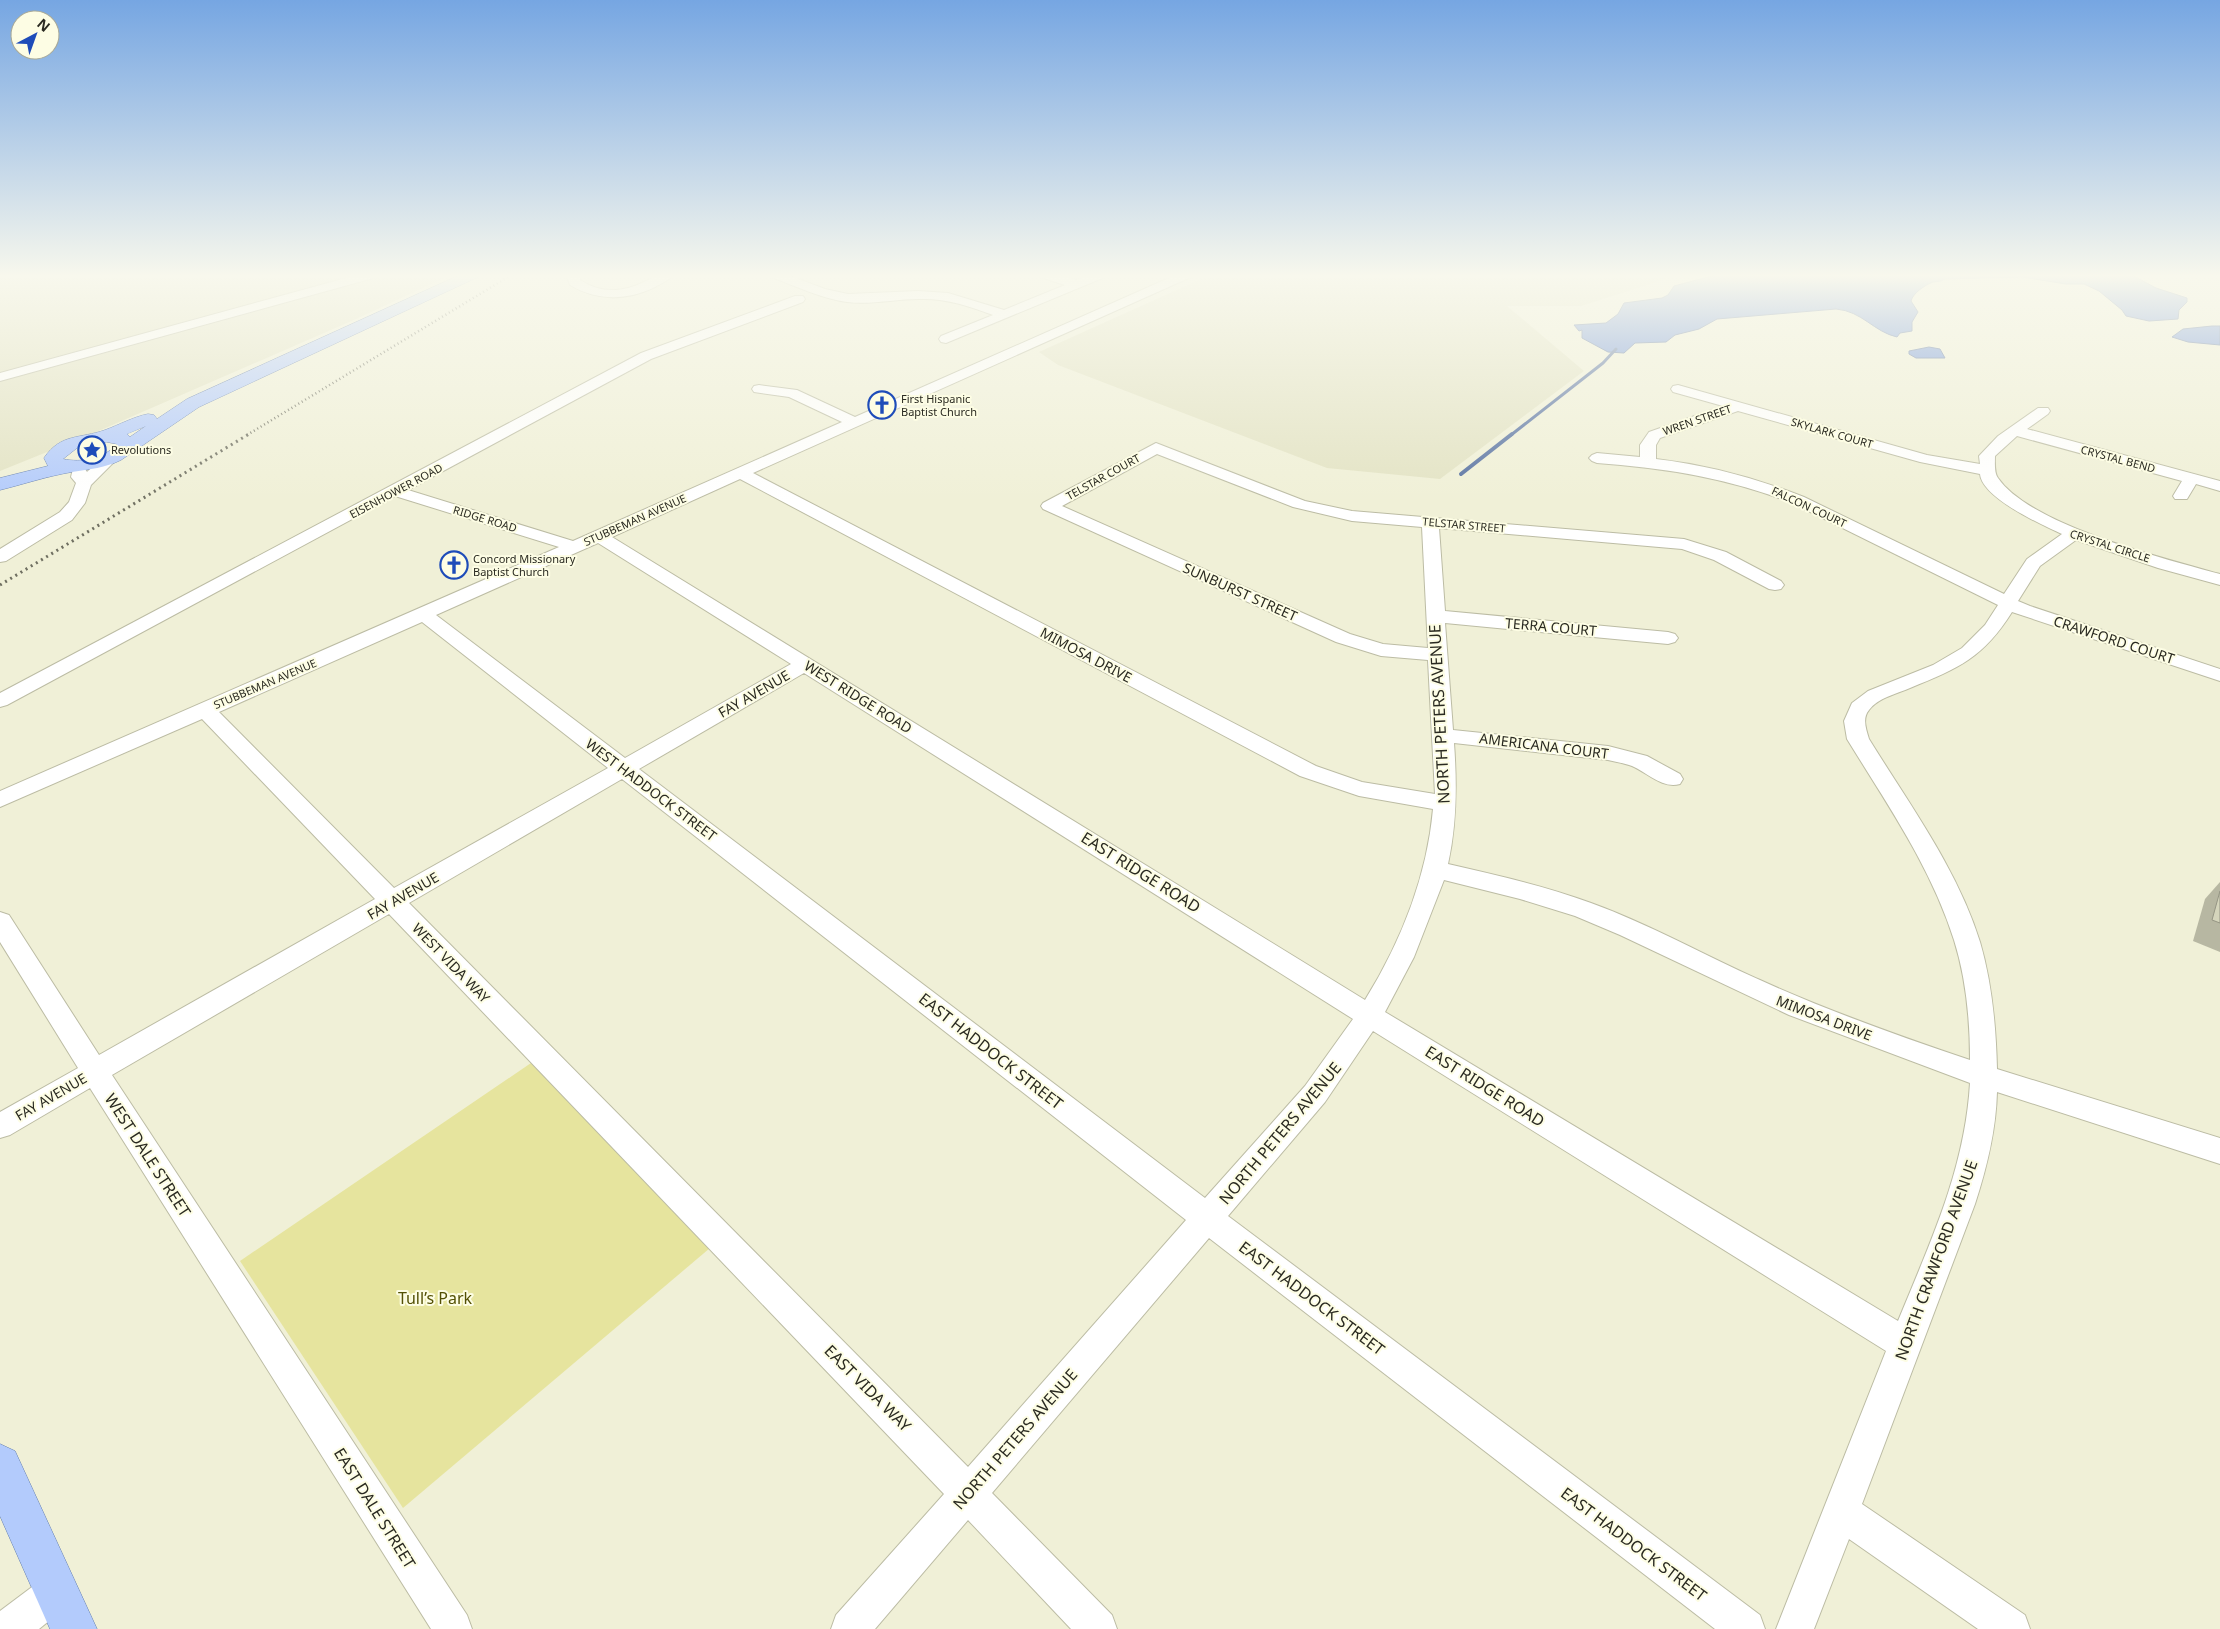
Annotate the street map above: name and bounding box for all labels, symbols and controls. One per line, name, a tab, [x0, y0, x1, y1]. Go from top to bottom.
north arrow	[10, 10, 60, 60]
text: N	[33, 14, 54, 36]
church icon: First Hispanic Baptist Church	[867, 390, 897, 420]
place label: First Hispanic Baptist Church	[901, 391, 977, 419]
street label: WREN STREET	[1660, 401, 1733, 438]
street label: SKYLARK COURT	[1789, 414, 1875, 451]
place icon: Revolutions	[77, 435, 107, 465]
street label: CRYSTAL BEND	[2079, 441, 2157, 476]
place label: Revolutions	[111, 442, 171, 457]
street label: TELSTAR COURT	[1063, 450, 1142, 503]
street label: EISENHOWER ROAD	[347, 460, 445, 521]
street label: FALCON COURT	[1769, 483, 1849, 530]
street label: STUBBEMAN AVENUE	[581, 490, 688, 549]
street label: RIDGE ROAD	[451, 502, 519, 535]
street label: TELSTAR STREET	[1422, 513, 1506, 536]
street label: CRYSTAL CIRCLE	[2068, 526, 2152, 566]
church icon: Concord Missionary Baptist Church	[439, 550, 469, 580]
place label: Concord Missionary Baptist Church	[473, 551, 576, 579]
street label: SUNBURST STREET	[1180, 558, 1301, 625]
street label: CRAWFORD COURT	[2051, 611, 2177, 668]
street label: TERRA COURT	[1504, 613, 1598, 640]
street label: MIMOSA DRIVE	[1037, 622, 1135, 687]
street label: NORTH PETERS AVENUE	[1423, 624, 1455, 804]
street label: STUBBEMAN AVENUE	[211, 655, 319, 712]
street label: WEST RIDGE ROAD	[801, 656, 916, 737]
street label: FAY AVENUE	[714, 665, 793, 722]
street label: AMERICANA COURT	[1478, 728, 1610, 763]
street label: WEST HADDOCK STREET	[582, 734, 721, 845]
street label: EAST RIDGE ROAD	[1077, 826, 1205, 918]
street label: FAY AVENUE	[363, 867, 442, 924]
street label: WEST VIDA WAY	[408, 919, 494, 1007]
street label: EAST HADDOCK STREET	[914, 988, 1068, 1114]
street label: MIMOSA DRIVE	[1774, 991, 1875, 1045]
street label: EAST RIDGE ROAD	[1421, 1040, 1549, 1132]
street label: NORTH PETERS AVENUE	[1214, 1057, 1346, 1209]
street label: FAY AVENUE	[11, 1068, 90, 1125]
street label: WEST DALE STREET	[100, 1089, 196, 1221]
street label: NORTH CRAWFORD AVENUE	[1889, 1157, 1983, 1363]
street label: EAST HADDOCK STREET	[1235, 1236, 1390, 1360]
park label: Tull’s Park	[398, 1287, 473, 1309]
street label: EAST VIDA WAY	[820, 1340, 917, 1437]
street label: NORTH PETERS AVENUE	[948, 1364, 1082, 1514]
street label: EAST DALE STREET	[329, 1444, 421, 1573]
street label: EAST HADDOCK STREET	[1557, 1482, 1712, 1606]

